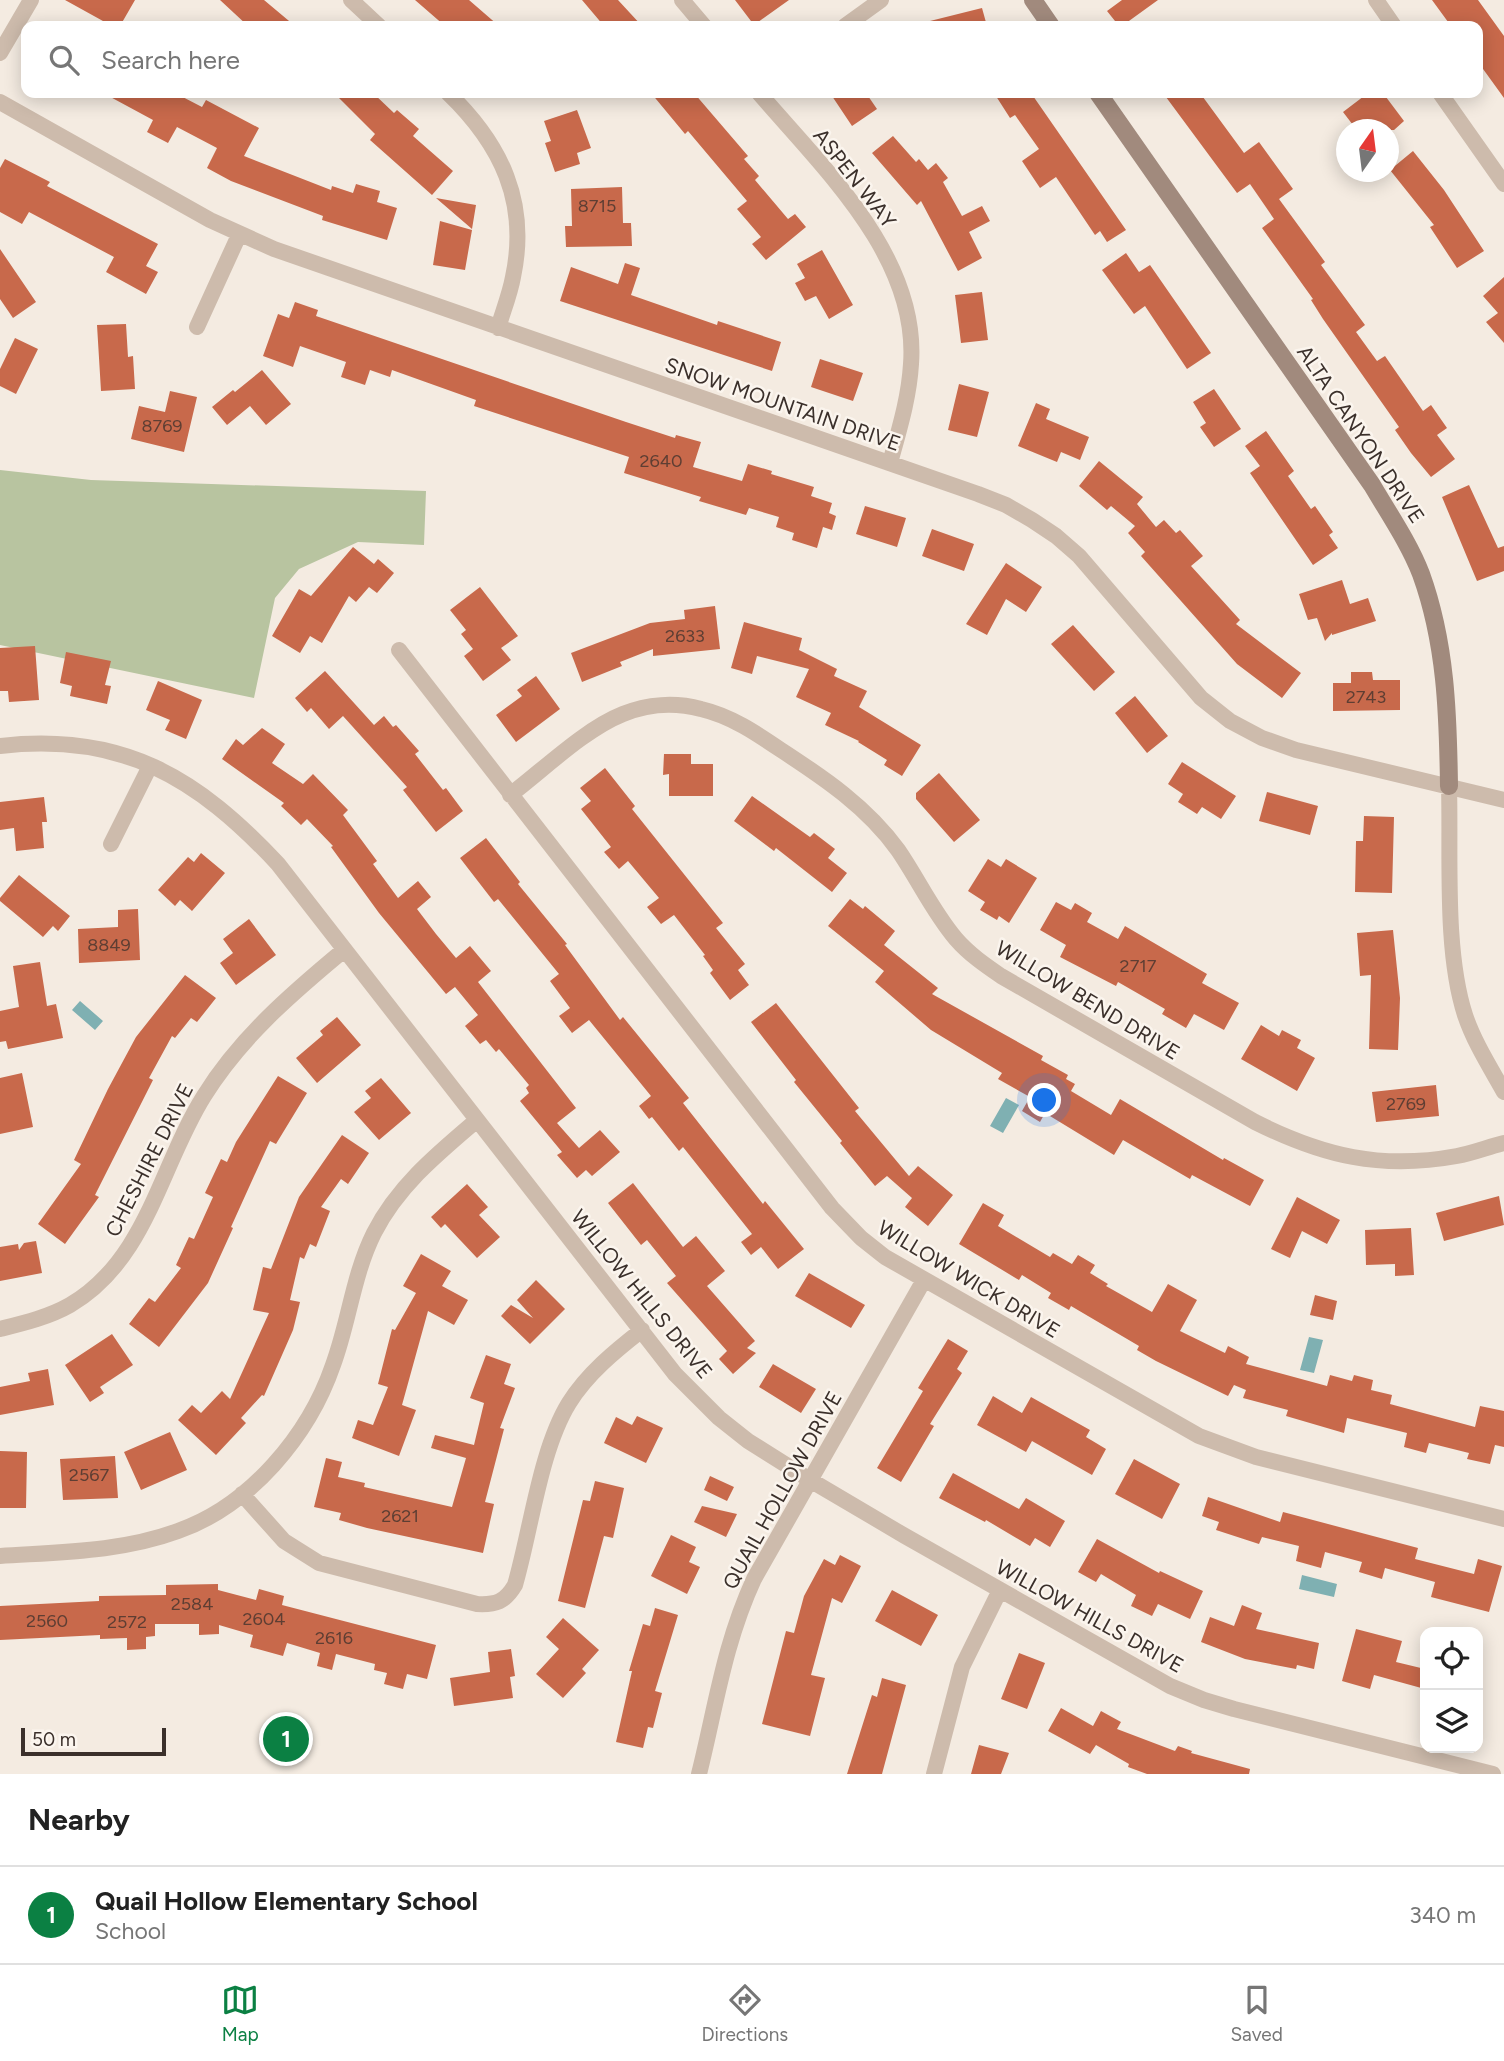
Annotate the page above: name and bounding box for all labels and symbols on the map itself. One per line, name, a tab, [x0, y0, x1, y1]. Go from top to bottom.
north arrow	[1336, 119, 1399, 182]
street label: ASPEN WAY	[808, 123, 902, 233]
house number: 8715	[578, 195, 616, 217]
street label: ALTA CANYON DRIVE	[1292, 340, 1430, 528]
street label: SNOW MOUNTAIN DRIVE	[662, 352, 904, 456]
house number: 8769	[141, 415, 183, 437]
house number: 2640	[640, 450, 682, 472]
house number: 2633	[665, 625, 705, 647]
house number: 2743	[1346, 686, 1386, 708]
house number: 8849	[87, 934, 131, 956]
street label: WILLOW BEND DRIVE	[991, 935, 1185, 1065]
house number: 2717	[1120, 955, 1157, 977]
street label: CHESHIRE DRIVE	[100, 1079, 198, 1241]
your location	[1027, 1083, 1061, 1117]
house number: 2769	[1386, 1093, 1426, 1115]
street label: WILLOW HILLS DRIVE	[566, 1204, 718, 1384]
street label: WILLOW WICK DRIVE	[873, 1215, 1065, 1343]
street label: QUAIL HOLLOW DRIVE	[717, 1387, 847, 1593]
house number: 2567	[69, 1464, 109, 1486]
house number: 2621	[381, 1505, 419, 1527]
street label: WILLOW HILLS DRIVE	[992, 1554, 1188, 1678]
house number: 2584	[171, 1593, 213, 1615]
house number: 2604	[243, 1608, 285, 1630]
house number: 2560	[26, 1610, 68, 1632]
house number: 2572	[107, 1611, 147, 1633]
house number: 2616	[315, 1627, 353, 1649]
pin: 1	[263, 1713, 309, 1765]
scale bar	[21, 1725, 166, 1757]

